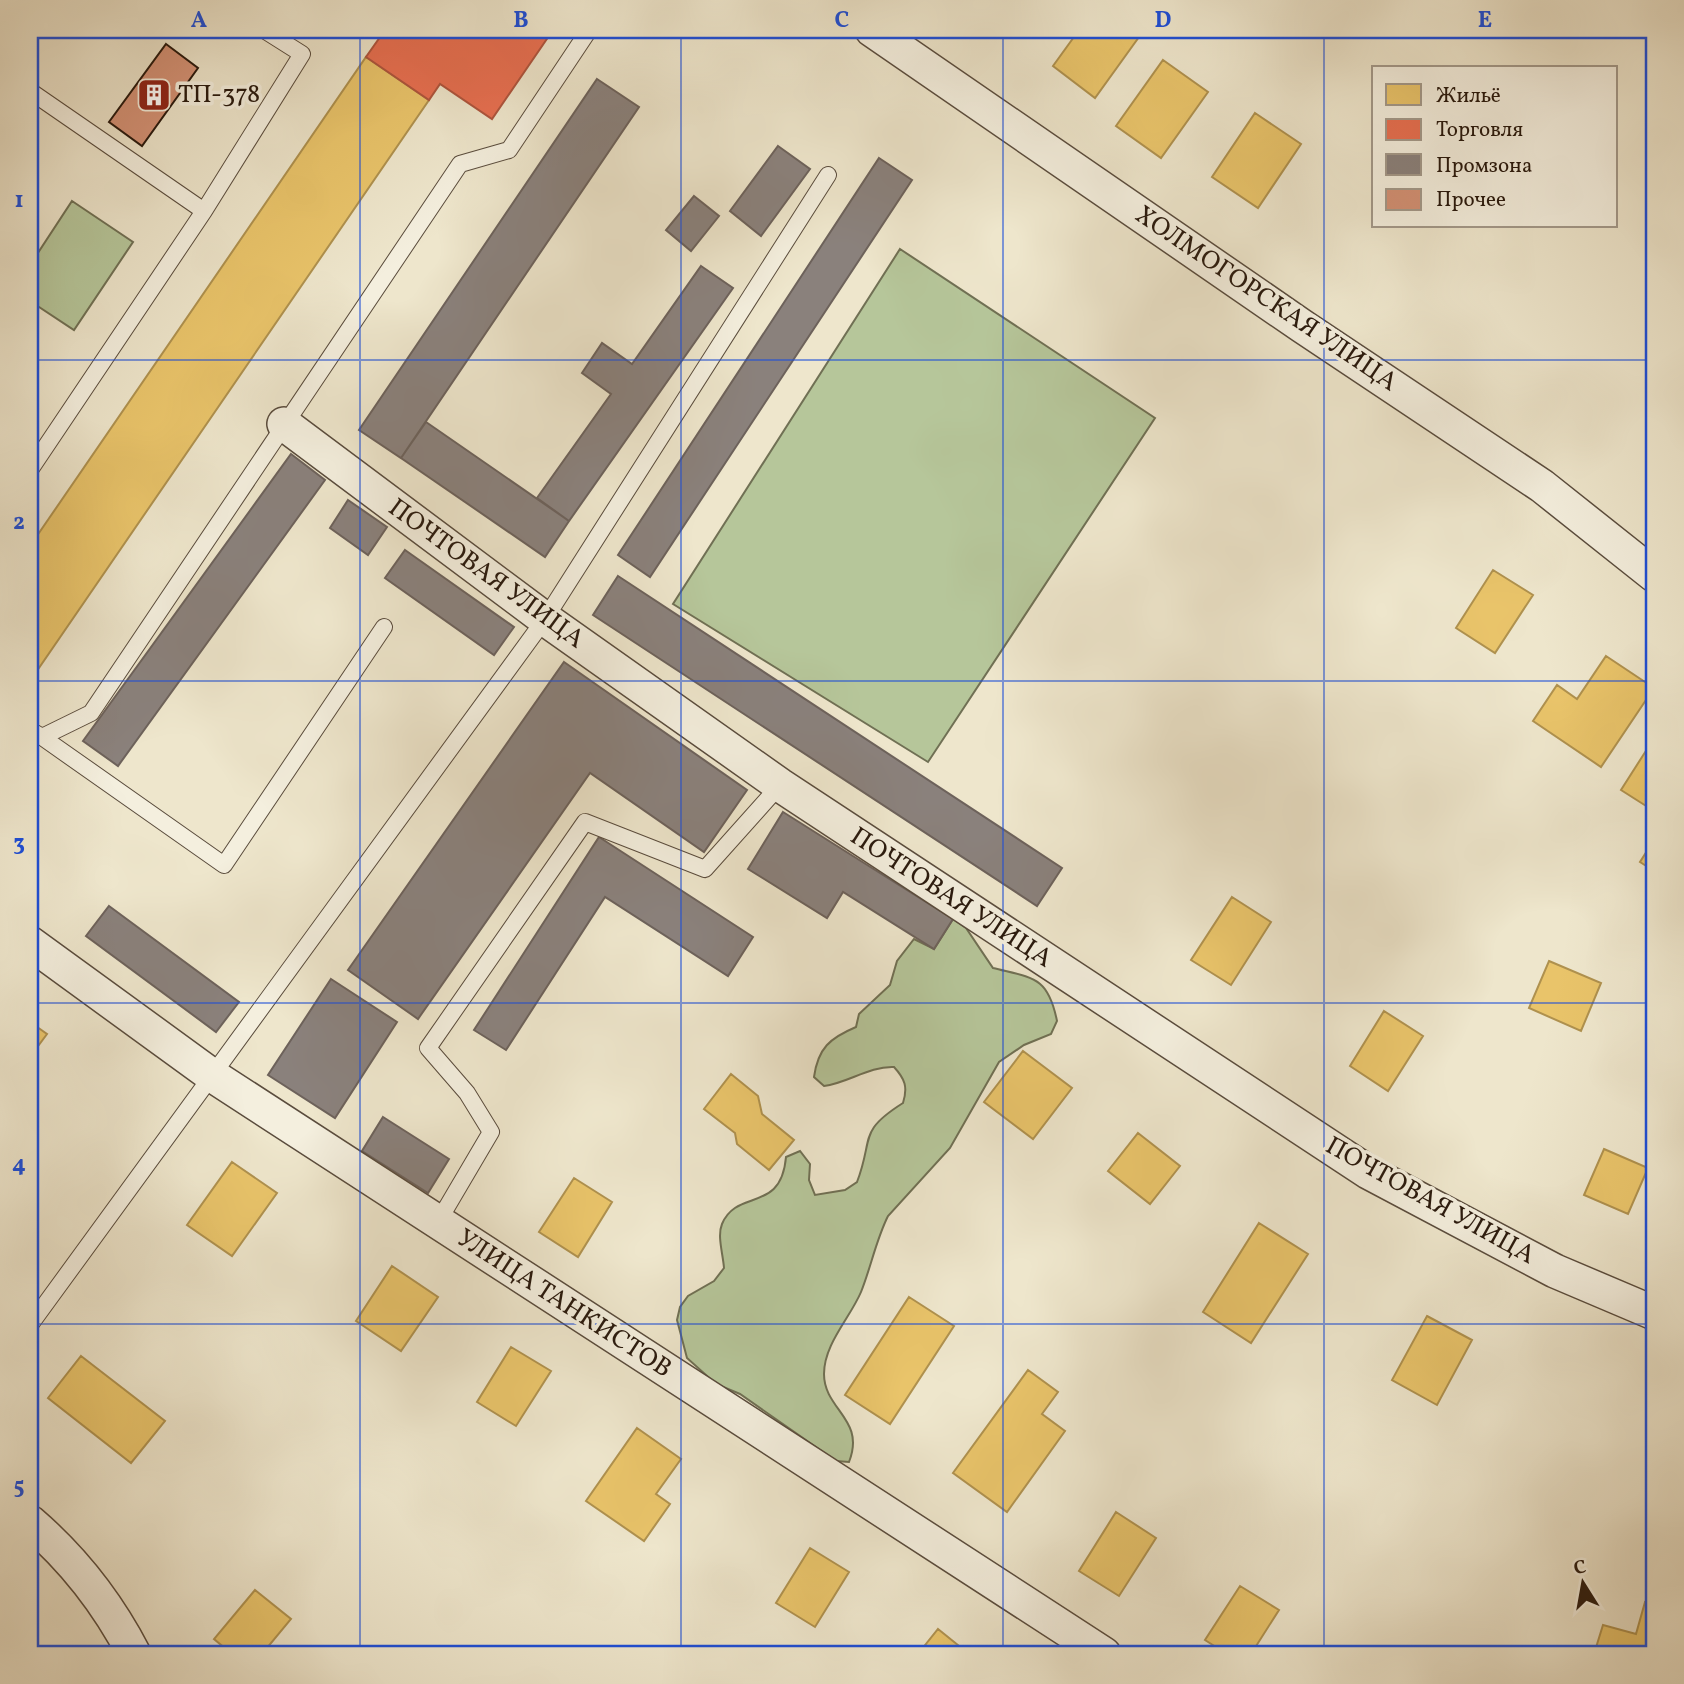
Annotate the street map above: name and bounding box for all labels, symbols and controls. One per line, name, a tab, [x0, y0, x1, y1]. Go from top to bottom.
text: A	[191, 5, 207, 37]
text: B	[513, 5, 529, 37]
text: C	[835, 5, 849, 37]
text: D	[1155, 5, 1172, 37]
text: E	[1478, 5, 1492, 37]
legend	[1372, 66, 1618, 228]
building icon: ТП-378	[135, 76, 173, 114]
place label: ТП-378	[178, 77, 260, 113]
text: Жильё	[1436, 82, 1501, 111]
text: Торговля	[1436, 116, 1523, 145]
text: Промзона	[1436, 152, 1532, 181]
text: 1	[14, 185, 24, 217]
text: Прочее	[1436, 186, 1506, 215]
street label: ХОЛМОГОРСКАЯ УЛИЦА	[1128, 197, 1404, 401]
street label: ПОЧТОВАЯ УЛИЦА	[380, 490, 592, 658]
text: 2	[13, 507, 25, 539]
street label: ПОЧТОВАЯ УЛИЦА	[843, 819, 1059, 977]
text: 3	[13, 828, 25, 860]
street label: ПОЧТОВАЯ УЛИЦА	[1319, 1128, 1541, 1274]
text: 4	[12, 1149, 26, 1181]
street label: УЛИЦА ТАНКИСТОВ	[449, 1221, 679, 1387]
text: 5	[13, 1471, 25, 1503]
north arrow	[1548, 1548, 1618, 1618]
text: С	[1572, 1554, 1589, 1582]

